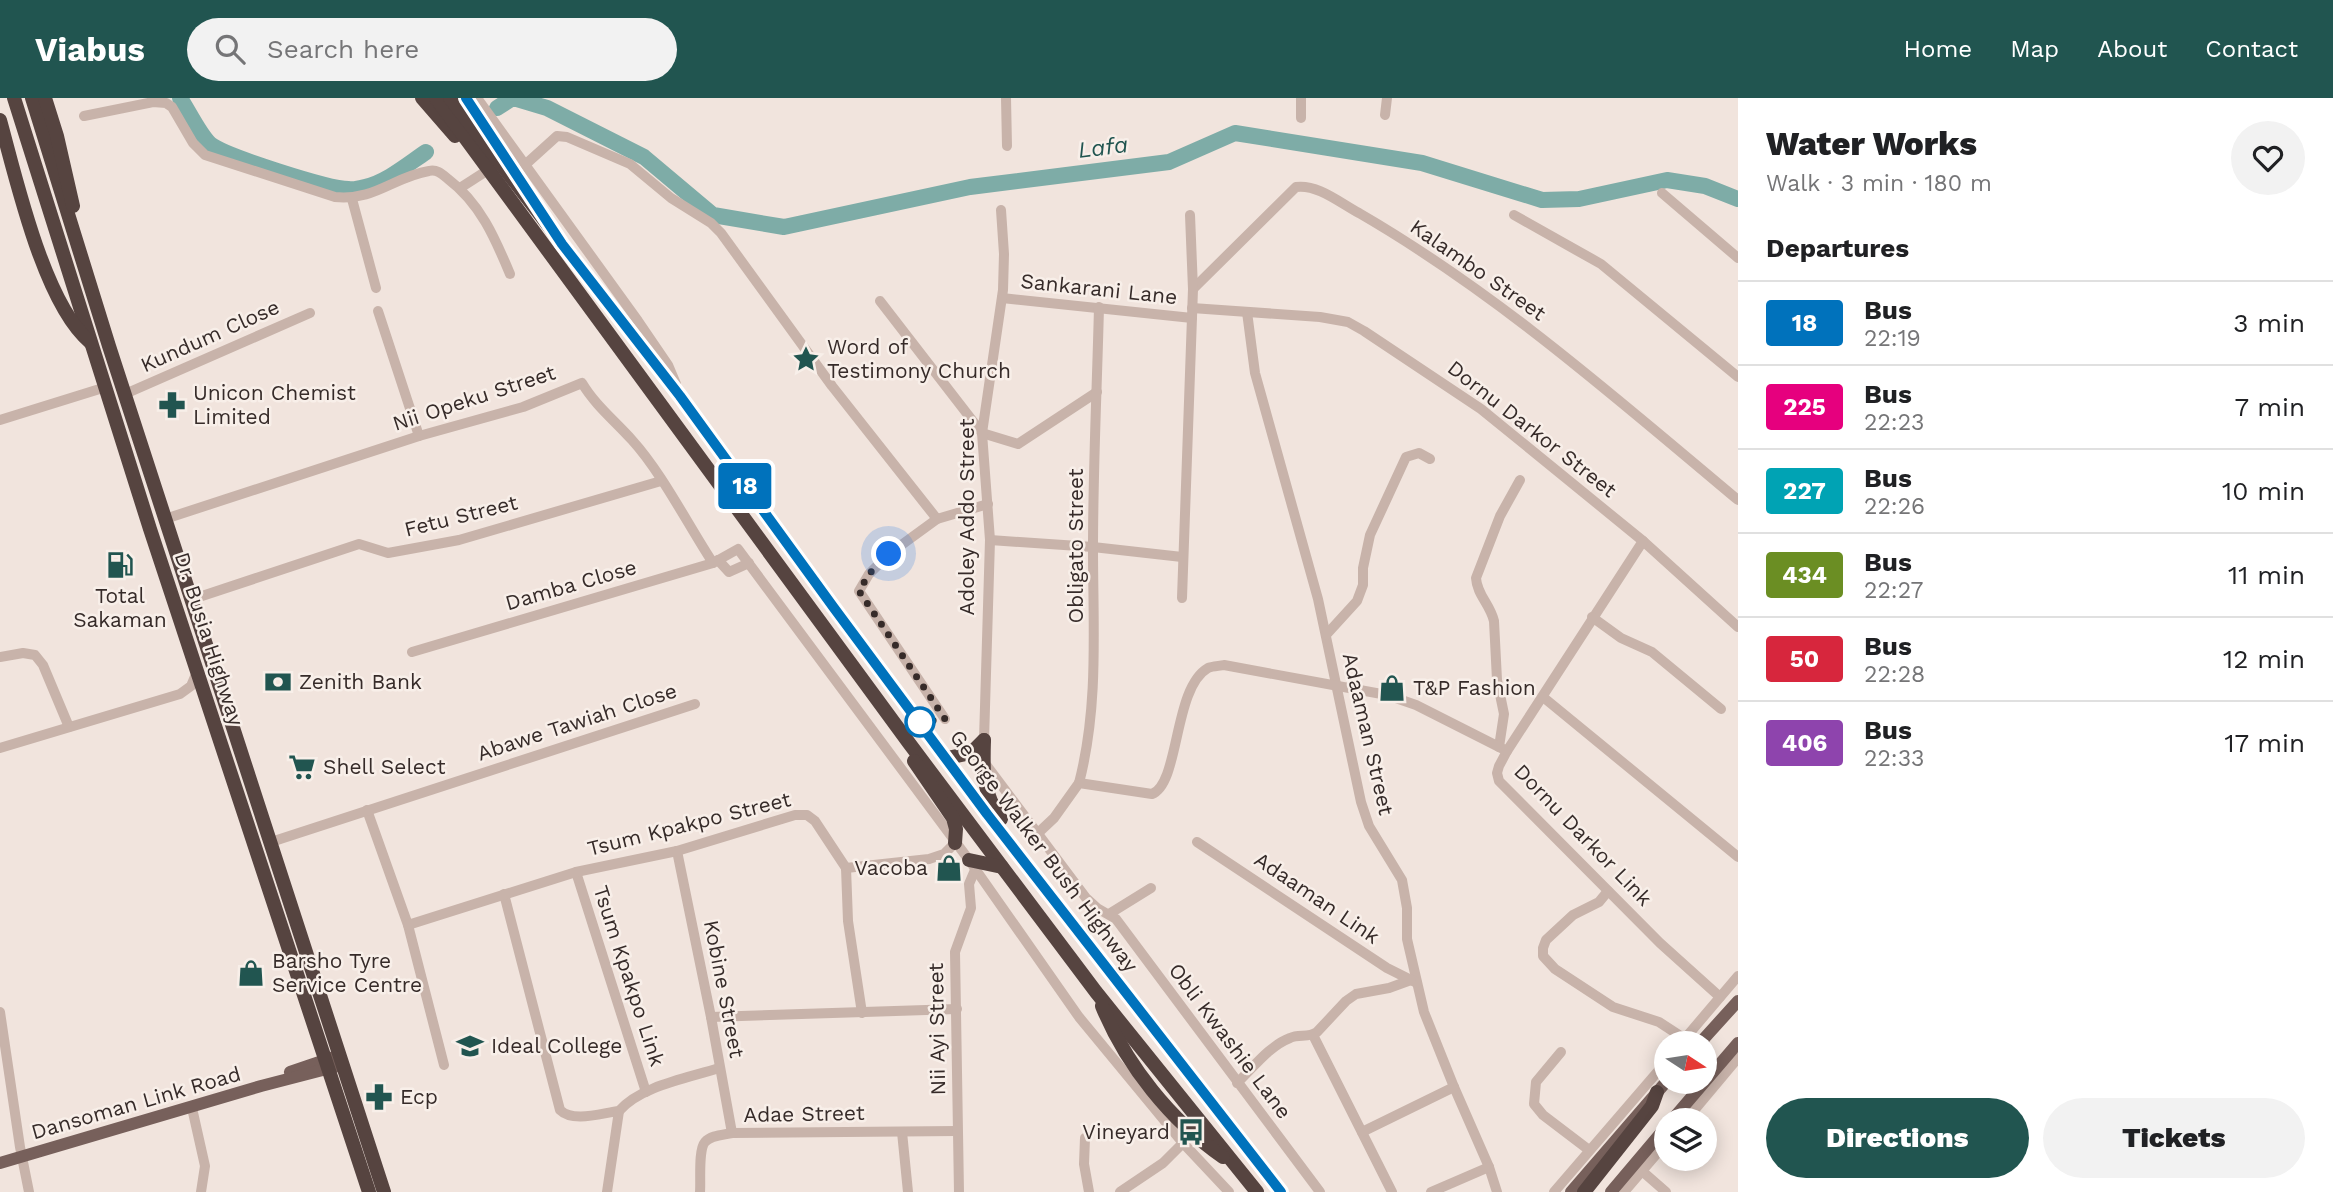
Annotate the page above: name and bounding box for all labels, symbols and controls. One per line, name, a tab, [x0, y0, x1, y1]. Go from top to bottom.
search box	[187, 18, 677, 81]
text: Viabus	[35, 30, 145, 69]
icon: search	[211, 30, 249, 68]
text: Search here	[267, 34, 419, 64]
text: Home	[1904, 35, 1972, 63]
text: Map	[2010, 35, 2059, 63]
text: About	[2097, 35, 2167, 63]
text: Contact	[2205, 35, 2298, 63]
button: heart	[2231, 121, 2305, 195]
text: Water Works	[1766, 124, 1977, 163]
water label: Lafa	[1077, 131, 1130, 164]
text: Walk · 3 min · 180 m	[1766, 170, 1992, 197]
street label: Kalambo Street	[1406, 214, 1551, 326]
text: Departures	[1766, 233, 1909, 263]
street label: Sankarani Lane	[1020, 268, 1179, 309]
street label: Kundum Close	[137, 294, 283, 377]
text: Bus	[1864, 295, 1912, 325]
text: 3 min	[2233, 308, 2305, 338]
text: 18	[1792, 309, 1817, 337]
text: 22:19	[1864, 325, 1921, 352]
place label: Word of Testimony Church	[827, 334, 1011, 383]
place icon: Word of Testimony Church	[791, 344, 821, 374]
street label: Dornu Darkor Street	[1443, 355, 1622, 502]
street label: Nii Opeku Street	[389, 359, 559, 436]
text: Bus	[1864, 379, 1912, 409]
place label: Unicon Chemist Limited	[193, 380, 356, 429]
pharmacy icon: Unicon Chemist Limited	[157, 390, 187, 420]
text: 7 min	[2235, 392, 2305, 422]
text: 225	[1783, 393, 1826, 421]
text: 22:23	[1864, 409, 1924, 436]
street label: Adoley Addo Street	[954, 418, 979, 616]
line badge: 18	[714, 463, 776, 509]
text: Bus	[1864, 463, 1912, 493]
street label: Obligato Street	[1063, 468, 1088, 624]
text: 18	[732, 472, 758, 500]
text: 10 min	[2222, 476, 2305, 506]
text: 227	[1783, 477, 1826, 505]
street label: Fetu Street	[402, 489, 520, 542]
text: 22:26	[1864, 493, 1925, 520]
your location	[871, 536, 906, 571]
text: Bus	[1864, 547, 1912, 577]
street label: Dr. Busia Highway	[170, 549, 249, 729]
fuel station icon: Total Sakaman	[105, 550, 135, 580]
street label: Damba Close	[502, 554, 639, 615]
text: 11 min	[2228, 560, 2305, 590]
text: 434	[1782, 561, 1827, 589]
text: 22:27	[1864, 577, 1923, 604]
place label: Total Sakaman	[73, 583, 167, 632]
text: Bus	[1864, 631, 1912, 661]
text: 12 min	[2223, 644, 2305, 674]
text: 50	[1790, 645, 1819, 673]
street label: Adaaman Street	[1338, 650, 1399, 818]
text: 22:28	[1864, 661, 1925, 688]
bank icon: Zenith Bank	[263, 667, 293, 697]
place label: Zenith Bank	[299, 669, 422, 694]
shop icon: T&P Fashion	[1377, 673, 1407, 703]
place label: T&P Fashion	[1413, 675, 1536, 700]
street label: Abawe Tawiah Close	[474, 677, 680, 766]
unlabelled marker	[905, 707, 935, 737]
text: Bus	[1864, 715, 1912, 745]
street label: George Walker Bush Highway	[945, 725, 1144, 977]
text: 17 min	[2224, 728, 2305, 758]
text: 406	[1782, 729, 1827, 757]
text: 22:33	[1864, 745, 1924, 772]
supermarket icon: Shell Select	[287, 752, 317, 782]
place label: Shell Select	[323, 754, 446, 779]
street label: Dornu Darkor Link	[1509, 759, 1658, 911]
street label: Tsum Kpakpo Street	[585, 786, 793, 861]
street label: Adaaman Link	[1250, 846, 1385, 949]
shop icon: Vacoba	[934, 853, 964, 883]
place label: Vacoba	[854, 855, 928, 880]
street label: Tsum Kpakpo Link	[588, 882, 671, 1069]
street label: Kobine Street	[699, 918, 750, 1060]
place label: Barsho Tyre Service Centre	[272, 948, 422, 997]
shop icon: Barsho Tyre Service Centre	[236, 958, 266, 988]
street label: Obli Kwashie Lane	[1164, 958, 1297, 1124]
street label: Nii Ayi Street	[923, 962, 950, 1095]
school or university icon: Ideal College	[455, 1031, 485, 1061]
north arrow	[1654, 1031, 1717, 1094]
map controls	[1654, 1031, 1717, 1171]
place label: Ideal College	[491, 1033, 622, 1058]
street label: Dansoman Link Road	[28, 1061, 243, 1144]
pharmacy icon: Ecp	[364, 1082, 394, 1112]
place label: Ecp	[400, 1084, 438, 1109]
button: Directions	[1766, 1098, 2029, 1178]
button: Tickets	[2043, 1098, 2305, 1178]
street label: Adae Street	[743, 1100, 865, 1127]
button: layers	[1654, 1108, 1717, 1171]
bus stop icon: Vineyard	[1176, 1117, 1206, 1147]
place label: Vineyard	[1082, 1119, 1170, 1144]

